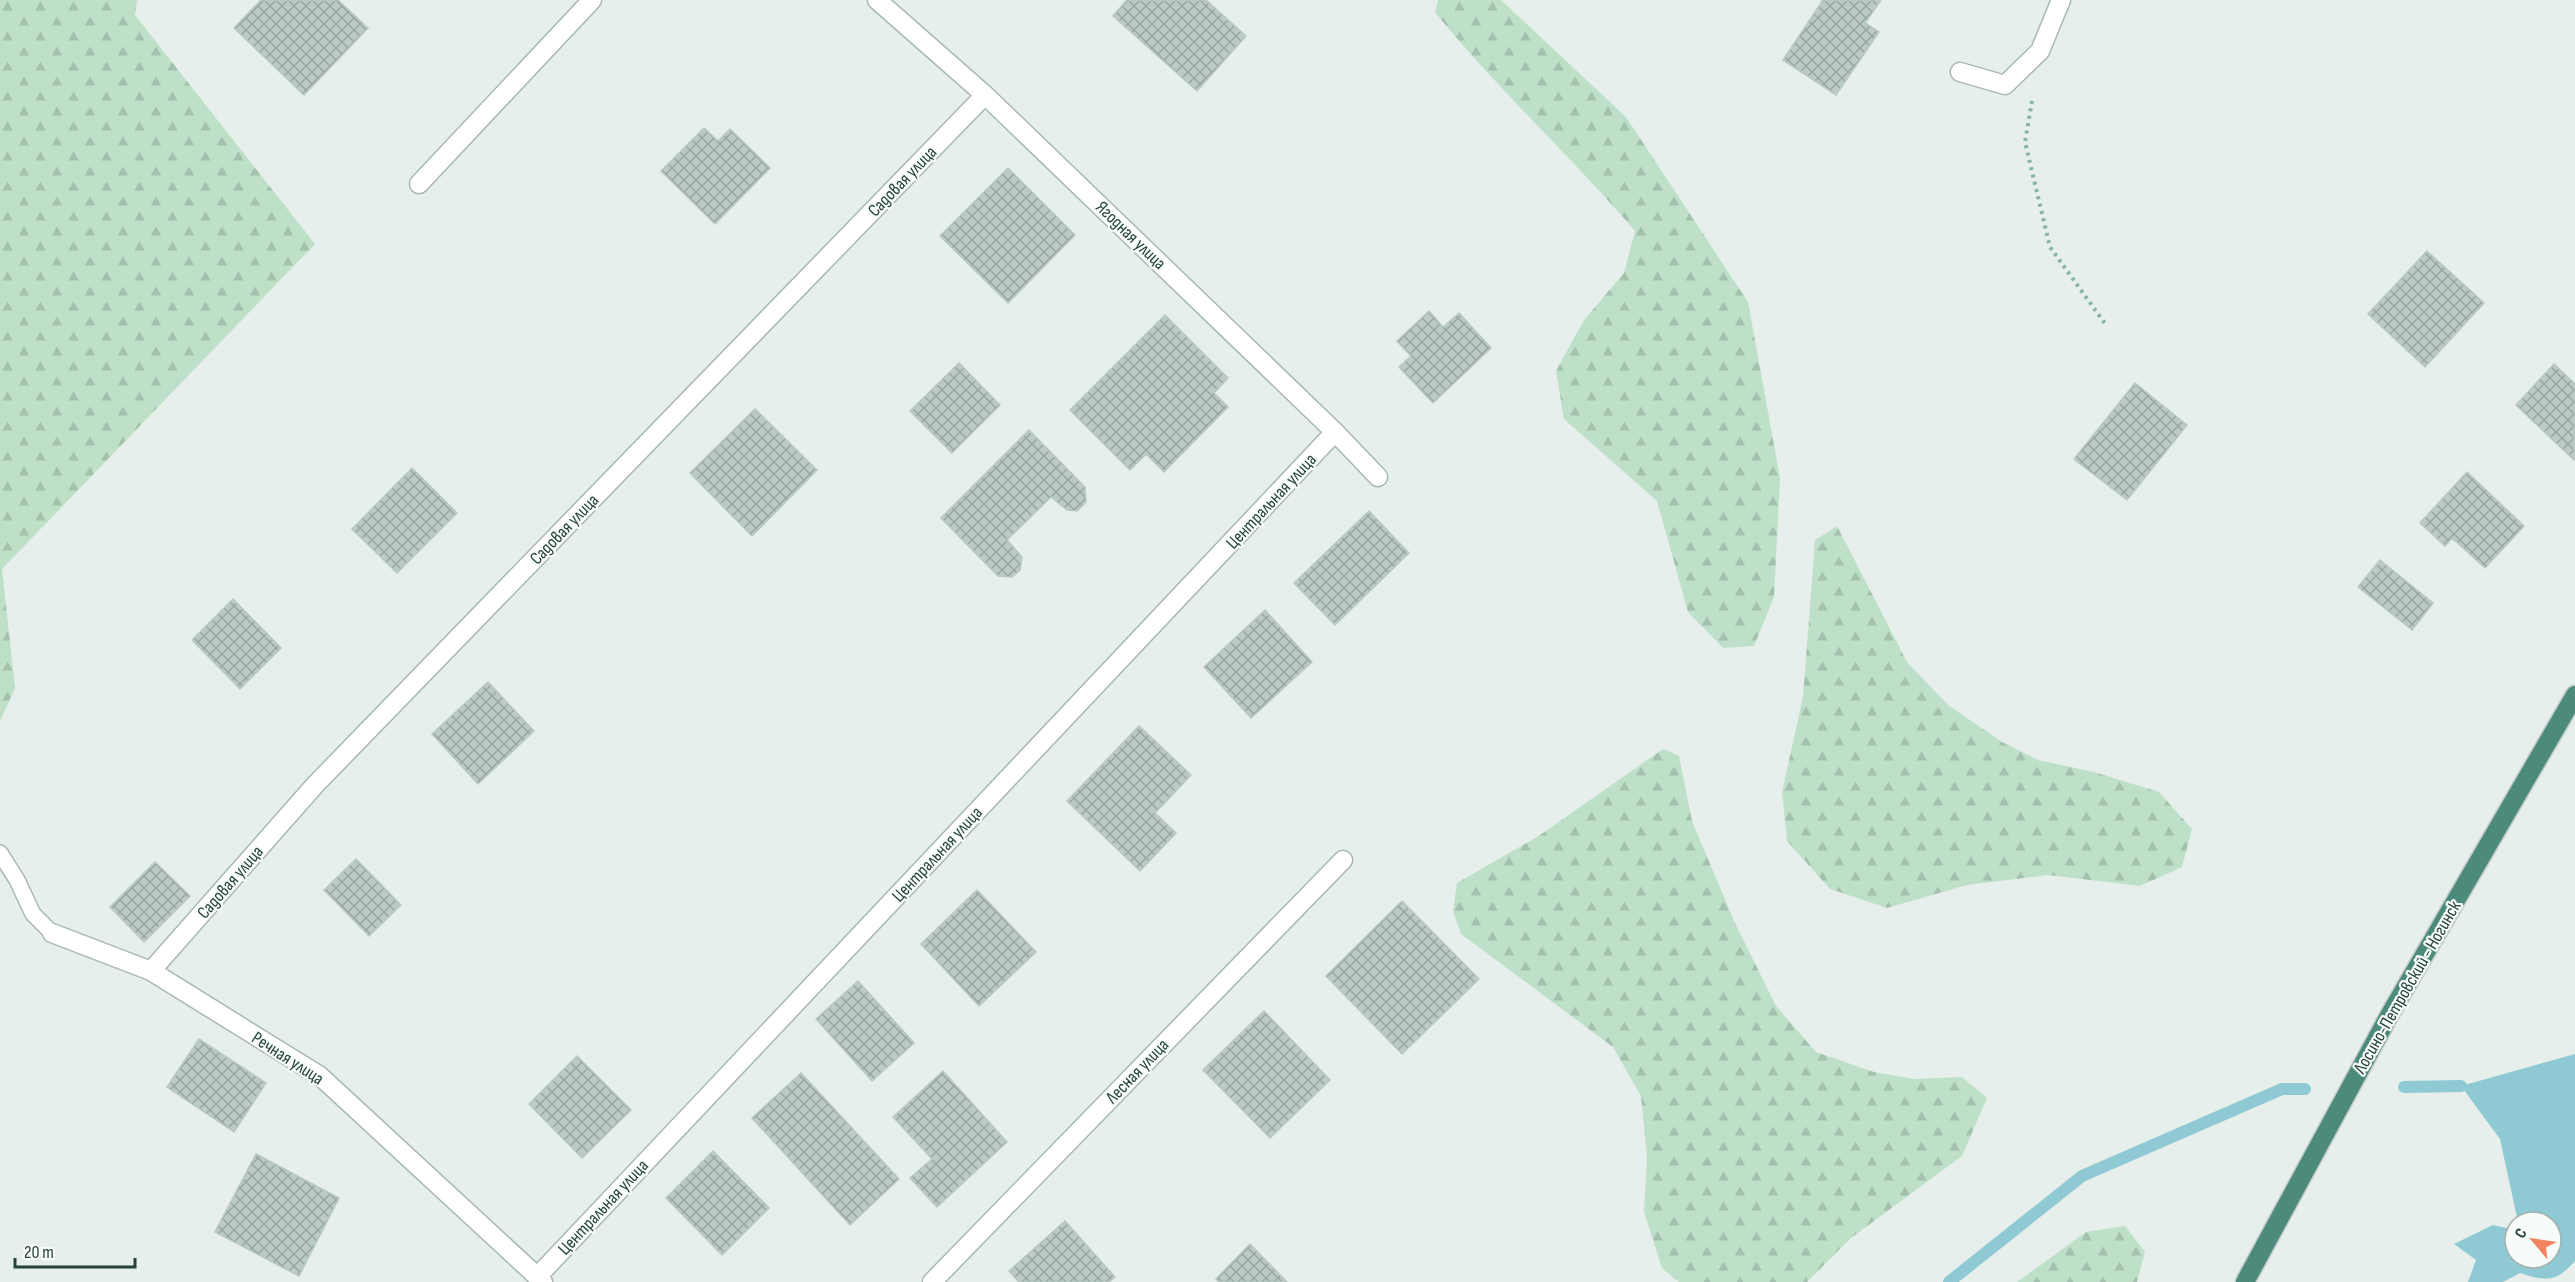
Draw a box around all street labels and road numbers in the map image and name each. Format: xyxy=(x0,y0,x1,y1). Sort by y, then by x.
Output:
street label: Садовая улица xyxy=(864,142,941,221)
street label: Ягодная улица xyxy=(1091,197,1170,274)
street label: Центральная улица xyxy=(1222,449,1321,553)
street label: Садовая улица xyxy=(526,490,603,569)
street label: Центральная улица xyxy=(888,802,987,906)
street label: Садовая улица xyxy=(193,842,268,923)
street label: Лосино-Петровский - Ногинск xyxy=(2349,897,2466,1078)
street label: Речная улица xyxy=(248,1027,328,1089)
street label: Лесная улица xyxy=(1101,1035,1173,1109)
street label: Центральная улица xyxy=(554,1155,653,1259)

